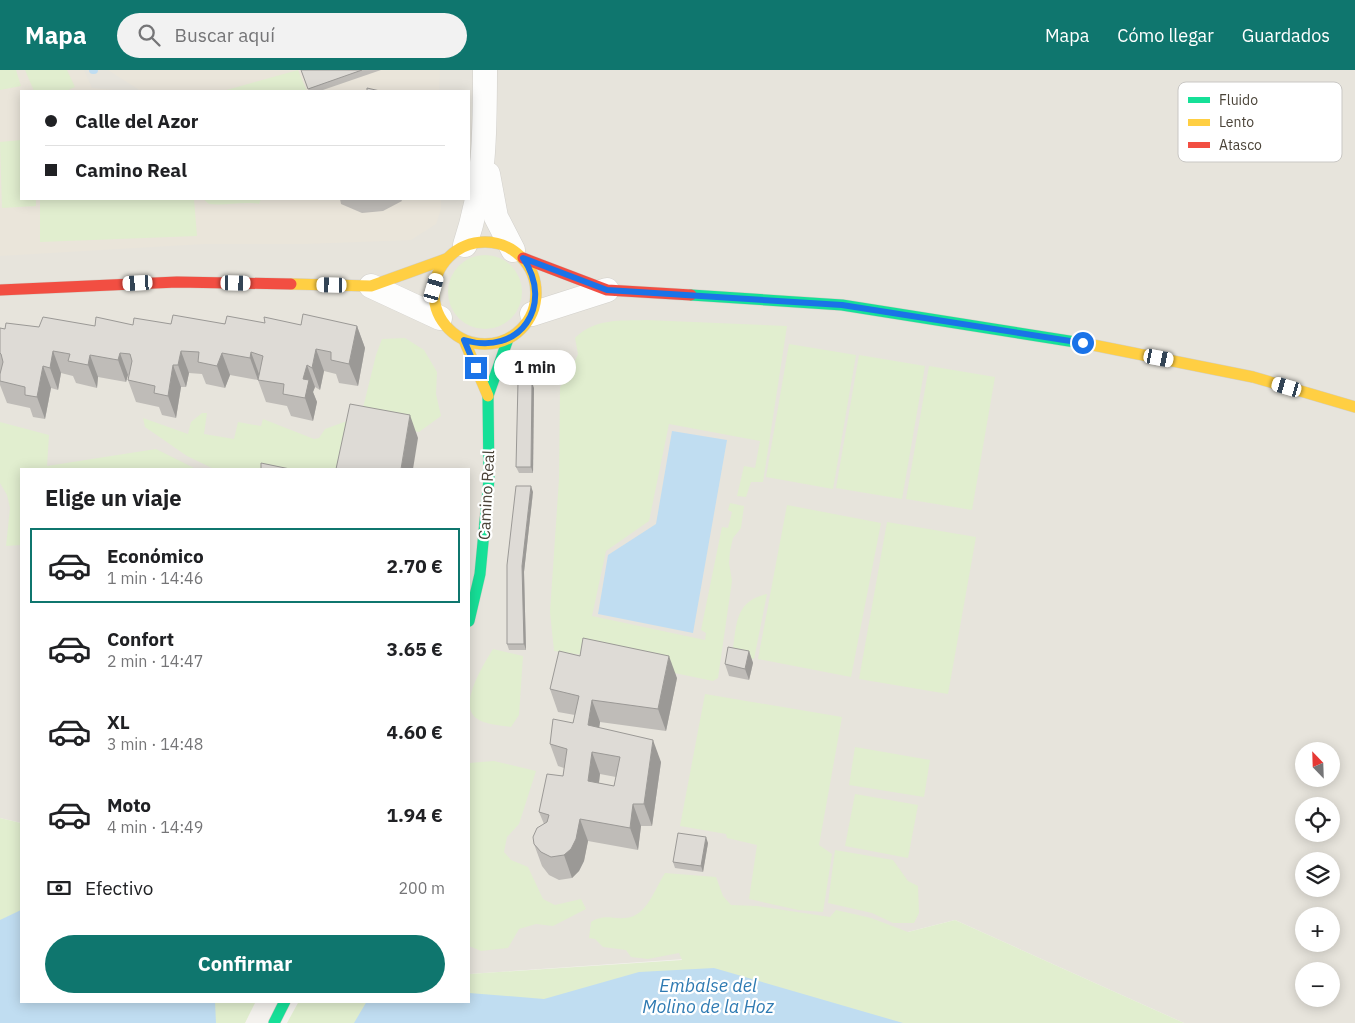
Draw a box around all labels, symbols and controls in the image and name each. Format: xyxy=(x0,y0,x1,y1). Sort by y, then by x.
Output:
search box xyxy=(117,13,467,58)
text: Mapa xyxy=(25,19,87,51)
icon: search xyxy=(135,21,163,49)
text: Buscar aquí xyxy=(175,23,275,47)
text: Mapa xyxy=(1045,24,1089,47)
text: Cómo llegar xyxy=(1117,24,1214,47)
text: Guardados xyxy=(1242,24,1330,47)
legend xyxy=(1178,82,1342,162)
text: Fluido xyxy=(1219,91,1258,109)
text: Calle del Azor xyxy=(75,109,198,133)
text: Lento xyxy=(1219,113,1254,131)
text: Atasco xyxy=(1219,136,1262,154)
text: Camino Real xyxy=(75,158,187,182)
car xyxy=(422,272,445,304)
car xyxy=(122,275,153,291)
car xyxy=(220,275,251,291)
car xyxy=(316,277,347,293)
route start xyxy=(1072,332,1094,354)
car xyxy=(1142,348,1175,368)
callout: 1 min xyxy=(494,350,576,386)
route end xyxy=(465,357,487,379)
text: 1 min xyxy=(514,357,556,377)
car xyxy=(1270,376,1303,398)
street label: Camino Real xyxy=(474,450,498,540)
text: Elige un viaje xyxy=(45,483,182,512)
icon: car xyxy=(47,543,92,588)
text: Económico xyxy=(107,544,204,568)
text: 2.70 € xyxy=(387,554,443,578)
text: 1 min · 14:46 xyxy=(107,568,203,588)
icon: car xyxy=(47,626,92,671)
text: Confort xyxy=(107,627,174,651)
text: 3.65 € xyxy=(387,637,443,661)
text: 2 min · 14:47 xyxy=(107,651,203,671)
icon: car xyxy=(47,709,92,754)
text: XL xyxy=(107,710,130,734)
text: 4.60 € xyxy=(387,720,443,744)
text: 3 min · 14:48 xyxy=(107,734,203,754)
north arrow xyxy=(1295,742,1340,788)
map controls xyxy=(1295,742,1340,1007)
icon: car xyxy=(47,792,92,837)
text: Moto xyxy=(107,793,151,817)
button: locate xyxy=(1295,797,1340,842)
text: 1.94 € xyxy=(387,803,443,827)
text: 4 min · 14:49 xyxy=(107,817,203,837)
button: layers xyxy=(1295,852,1340,897)
icon: cash xyxy=(45,874,73,902)
text: Efectivo xyxy=(85,876,153,900)
text: 200 m xyxy=(398,878,445,898)
button: + xyxy=(1295,907,1340,952)
button: Confirmar xyxy=(45,935,445,993)
button: − xyxy=(1295,962,1340,1007)
water label: Embalse del Molino de la Hoz xyxy=(642,974,775,1018)

